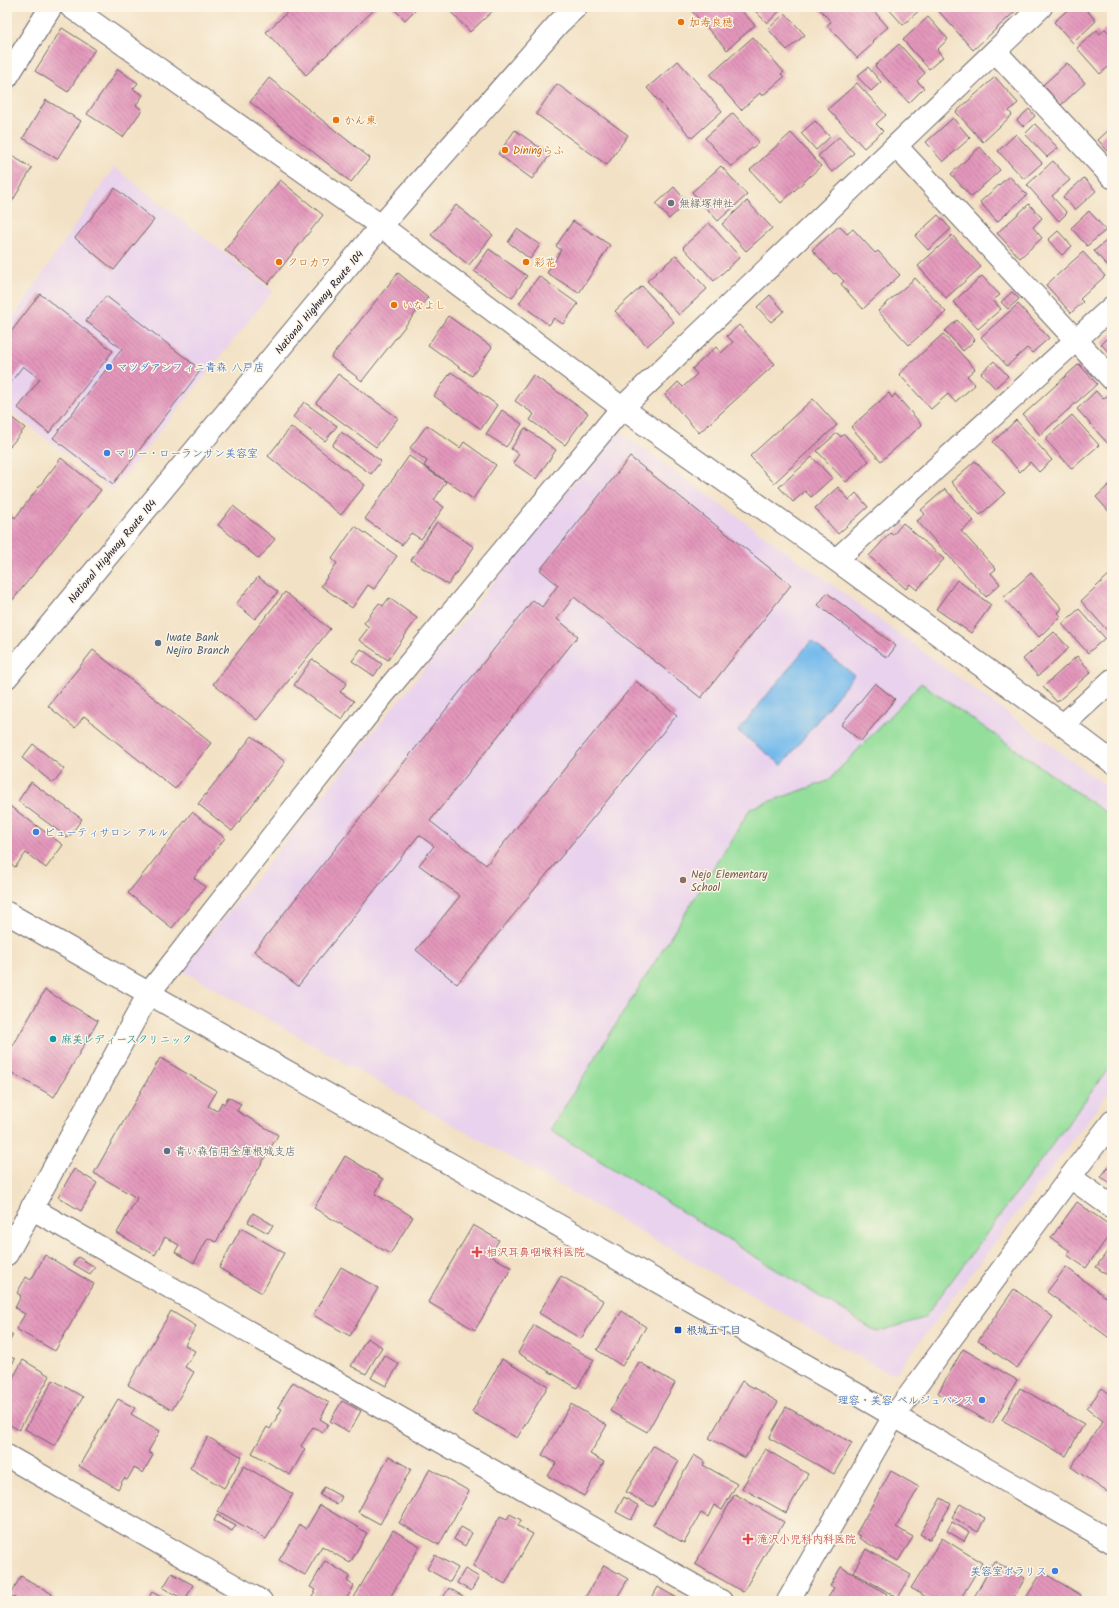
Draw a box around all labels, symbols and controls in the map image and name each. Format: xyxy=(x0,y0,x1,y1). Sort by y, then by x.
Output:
place label: 加寿良穂 xyxy=(689,14,733,32)
marker: 加寿良穂 xyxy=(676,17,686,27)
place label: かん東 xyxy=(344,112,377,130)
marker: かん東 xyxy=(331,115,341,125)
place label: Diningらふ xyxy=(513,142,564,160)
marker: Diningらふ xyxy=(500,145,510,155)
place label: 無縁塚神社 xyxy=(679,195,734,213)
marker: 無縁塚神社 xyxy=(666,198,676,208)
street label: National Highway Route 104 xyxy=(271,247,369,359)
place label: クロカワ xyxy=(287,254,331,272)
place label: 彩花 xyxy=(534,254,556,272)
marker: クロカワ xyxy=(274,257,284,267)
marker: 彩花 xyxy=(521,257,531,267)
place label: いなよし xyxy=(402,297,446,315)
marker: いなよし xyxy=(389,300,399,310)
place label: マツダアンフィニ青森 八戸店 xyxy=(117,359,264,377)
marker: マツダアンフィニ青森 八戸店 xyxy=(104,362,114,372)
place label: マリー・ローランサン美容室 xyxy=(115,445,258,463)
marker: マリー・ローランサン美容室 xyxy=(102,448,112,458)
street label: National Highway Route 104 xyxy=(64,496,162,608)
place label: Iwate Bank Nejiro Branch xyxy=(166,629,229,660)
marker: Iwate Bank Nejiro Branch xyxy=(153,638,163,648)
place label: ビューティサロン アルル xyxy=(44,824,169,842)
marker: ビューティサロン アルル xyxy=(31,827,41,837)
place label: Nejo Elementary School xyxy=(691,866,768,897)
marker: Nejo Elementary School xyxy=(678,875,688,885)
place label: 麻美レディースクリニック xyxy=(61,1031,192,1049)
marker: 麻美レディースクリニック xyxy=(48,1034,58,1044)
place label: 青い森信用金庫根城支店 xyxy=(175,1143,296,1161)
marker: 青い森信用金庫根城支店 xyxy=(162,1146,172,1156)
place label: 相沢耳鼻咽喉科医院 xyxy=(486,1244,585,1262)
marker: 相沢耳鼻咽喉科医院 xyxy=(471,1246,483,1258)
place label: 根城五丁目 xyxy=(686,1322,741,1340)
marker: 根城五丁目 xyxy=(673,1325,683,1335)
place label: 理容・美容 ベルジュバンス xyxy=(838,1392,974,1410)
marker: 理容・美容 ベルジュバンス xyxy=(977,1395,987,1405)
place label: 滝沢小児科内科医院 xyxy=(757,1531,856,1549)
marker: 滝沢小児科内科医院 xyxy=(742,1533,754,1545)
place label: 美容室ポラリス xyxy=(970,1563,1047,1581)
marker: 美容室ポラリス xyxy=(1050,1566,1060,1576)

